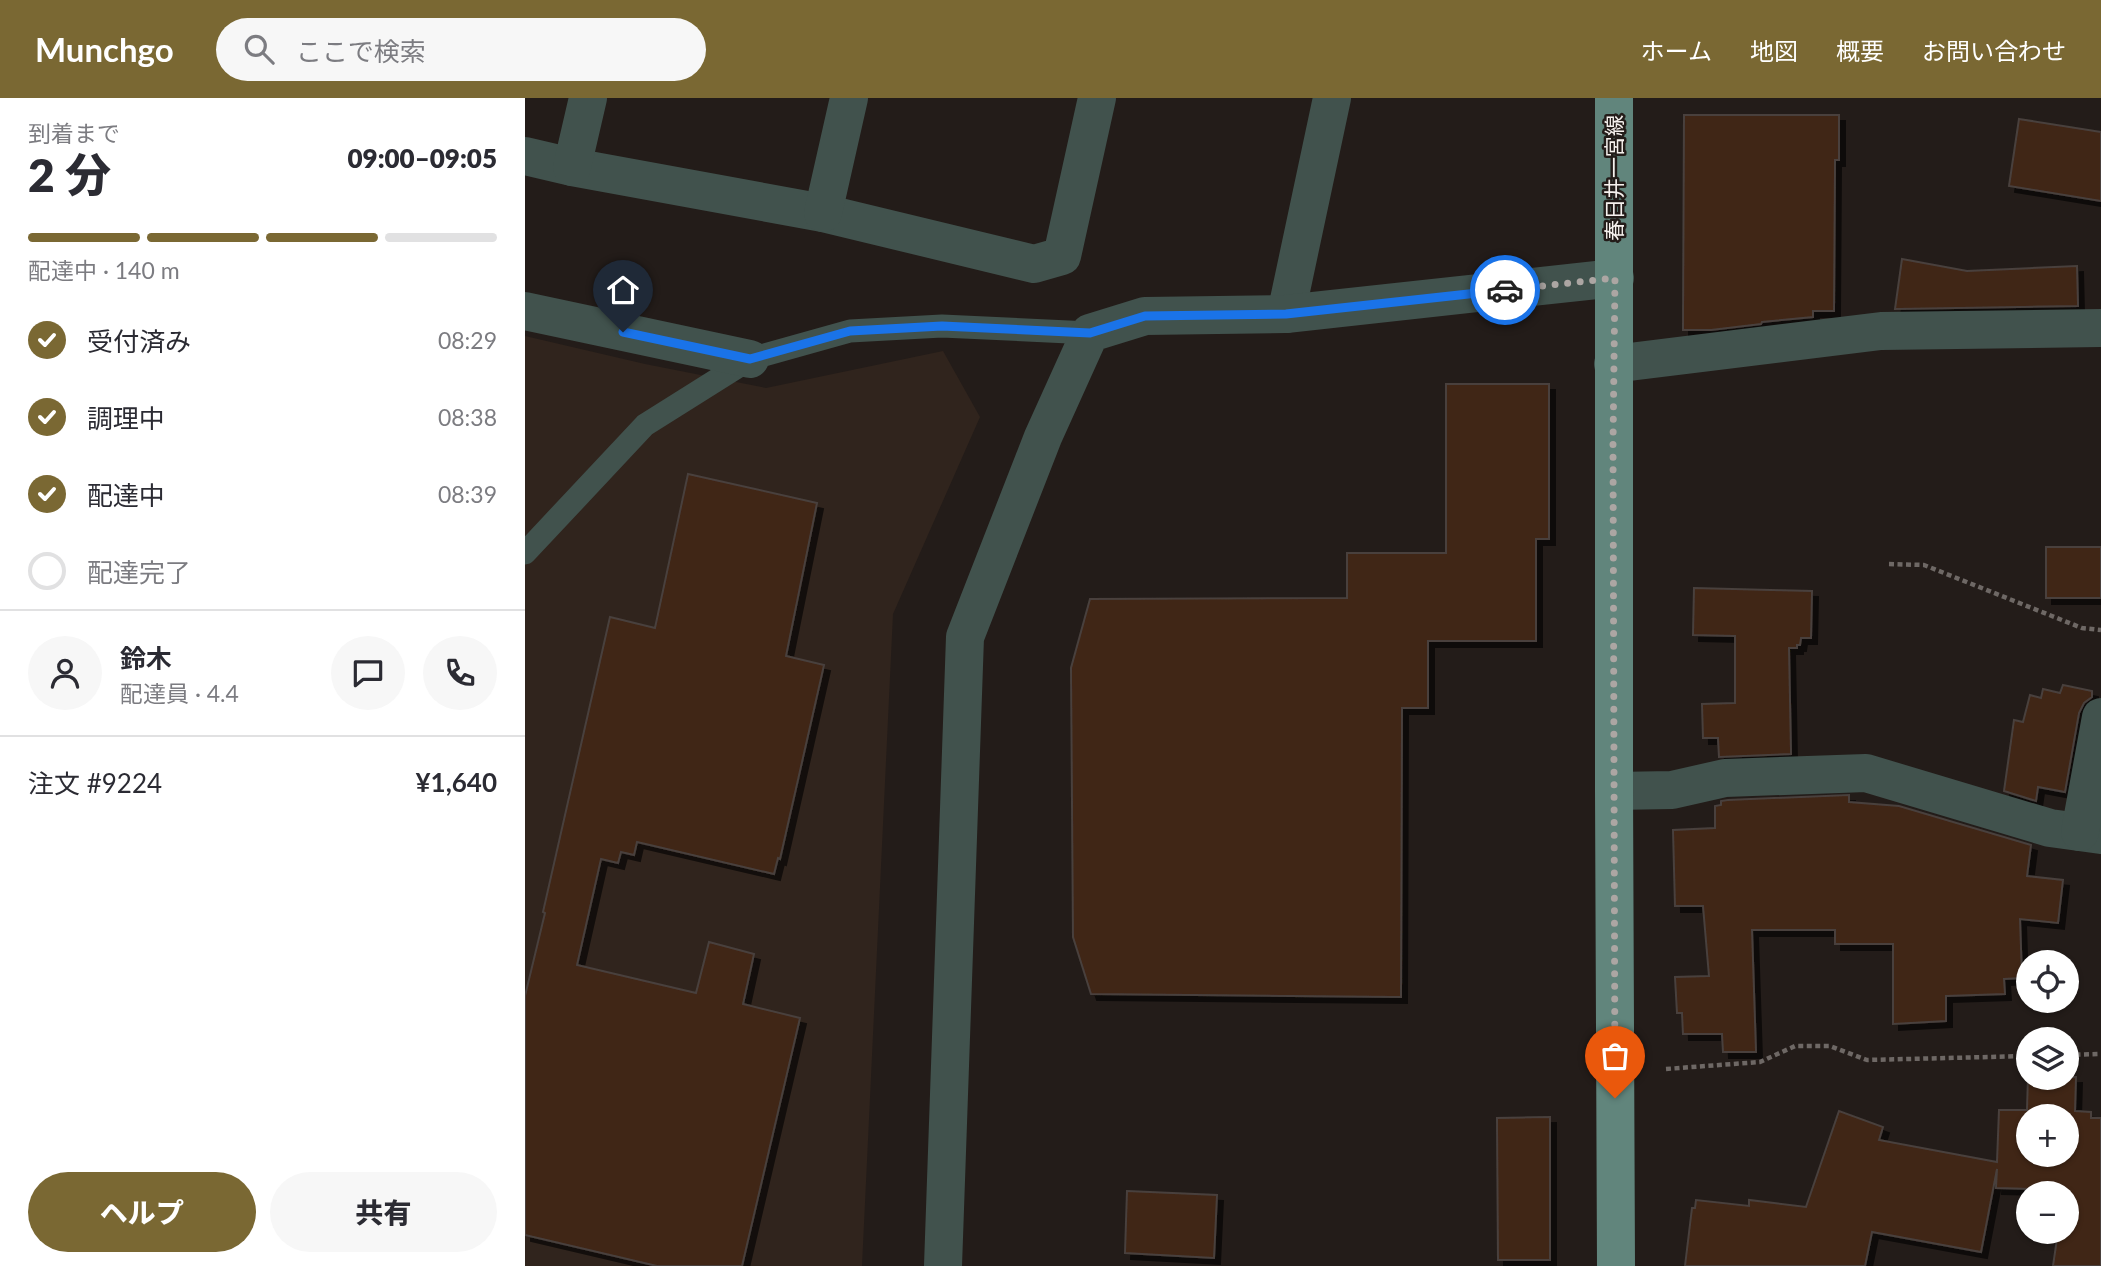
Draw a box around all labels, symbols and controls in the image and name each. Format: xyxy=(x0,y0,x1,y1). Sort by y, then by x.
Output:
search box xyxy=(216,18,706,81)
text: Munchgo xyxy=(35,29,174,69)
icon: search xyxy=(240,30,278,68)
text: ここで検索 xyxy=(296,35,426,67)
text: ホーム xyxy=(1641,36,1712,65)
text: 地図 xyxy=(1750,36,1798,65)
text: 概要 xyxy=(1836,36,1884,65)
text: お問い合わせ xyxy=(1922,36,2066,65)
street label: 春日井一宮線 xyxy=(1601,115,1626,241)
text: 到着まで xyxy=(28,119,120,147)
text: 09:00–09:05 xyxy=(347,142,497,174)
text: 2 分 xyxy=(28,147,111,202)
courier xyxy=(1470,255,1540,325)
text: 配達中 · 140 m xyxy=(28,256,180,284)
pin xyxy=(593,260,653,332)
icon: home xyxy=(604,271,642,309)
icon: car xyxy=(1486,271,1524,309)
icon: check xyxy=(28,321,66,359)
text: 受付済み xyxy=(87,325,191,357)
text: 08:29 xyxy=(438,326,497,354)
icon: check xyxy=(28,398,66,436)
text: 調理中 xyxy=(87,402,165,434)
text: 08:38 xyxy=(438,403,497,431)
icon: check xyxy=(28,475,66,513)
text: 配達中 xyxy=(87,479,165,511)
text: 08:39 xyxy=(438,480,497,508)
text: 配達完了 xyxy=(87,556,191,588)
button: person xyxy=(28,636,102,710)
button: chat xyxy=(331,636,405,710)
button: phone xyxy=(423,636,497,710)
text: 鈴木 xyxy=(120,642,172,674)
text: 配達員 · 4.4 xyxy=(120,679,239,707)
text: ¥1,640 xyxy=(416,766,497,798)
text: 注文 #9224 xyxy=(28,767,162,799)
map controls xyxy=(2016,950,2079,1244)
button: locate xyxy=(2016,950,2079,1013)
pin xyxy=(1585,1026,1645,1098)
button: layers xyxy=(2016,1027,2079,1090)
icon: bag xyxy=(1596,1037,1634,1075)
button: + xyxy=(2016,1104,2079,1167)
button: ヘルプ xyxy=(28,1172,256,1252)
button: 共有 xyxy=(270,1172,497,1252)
button: − xyxy=(2016,1181,2079,1244)

